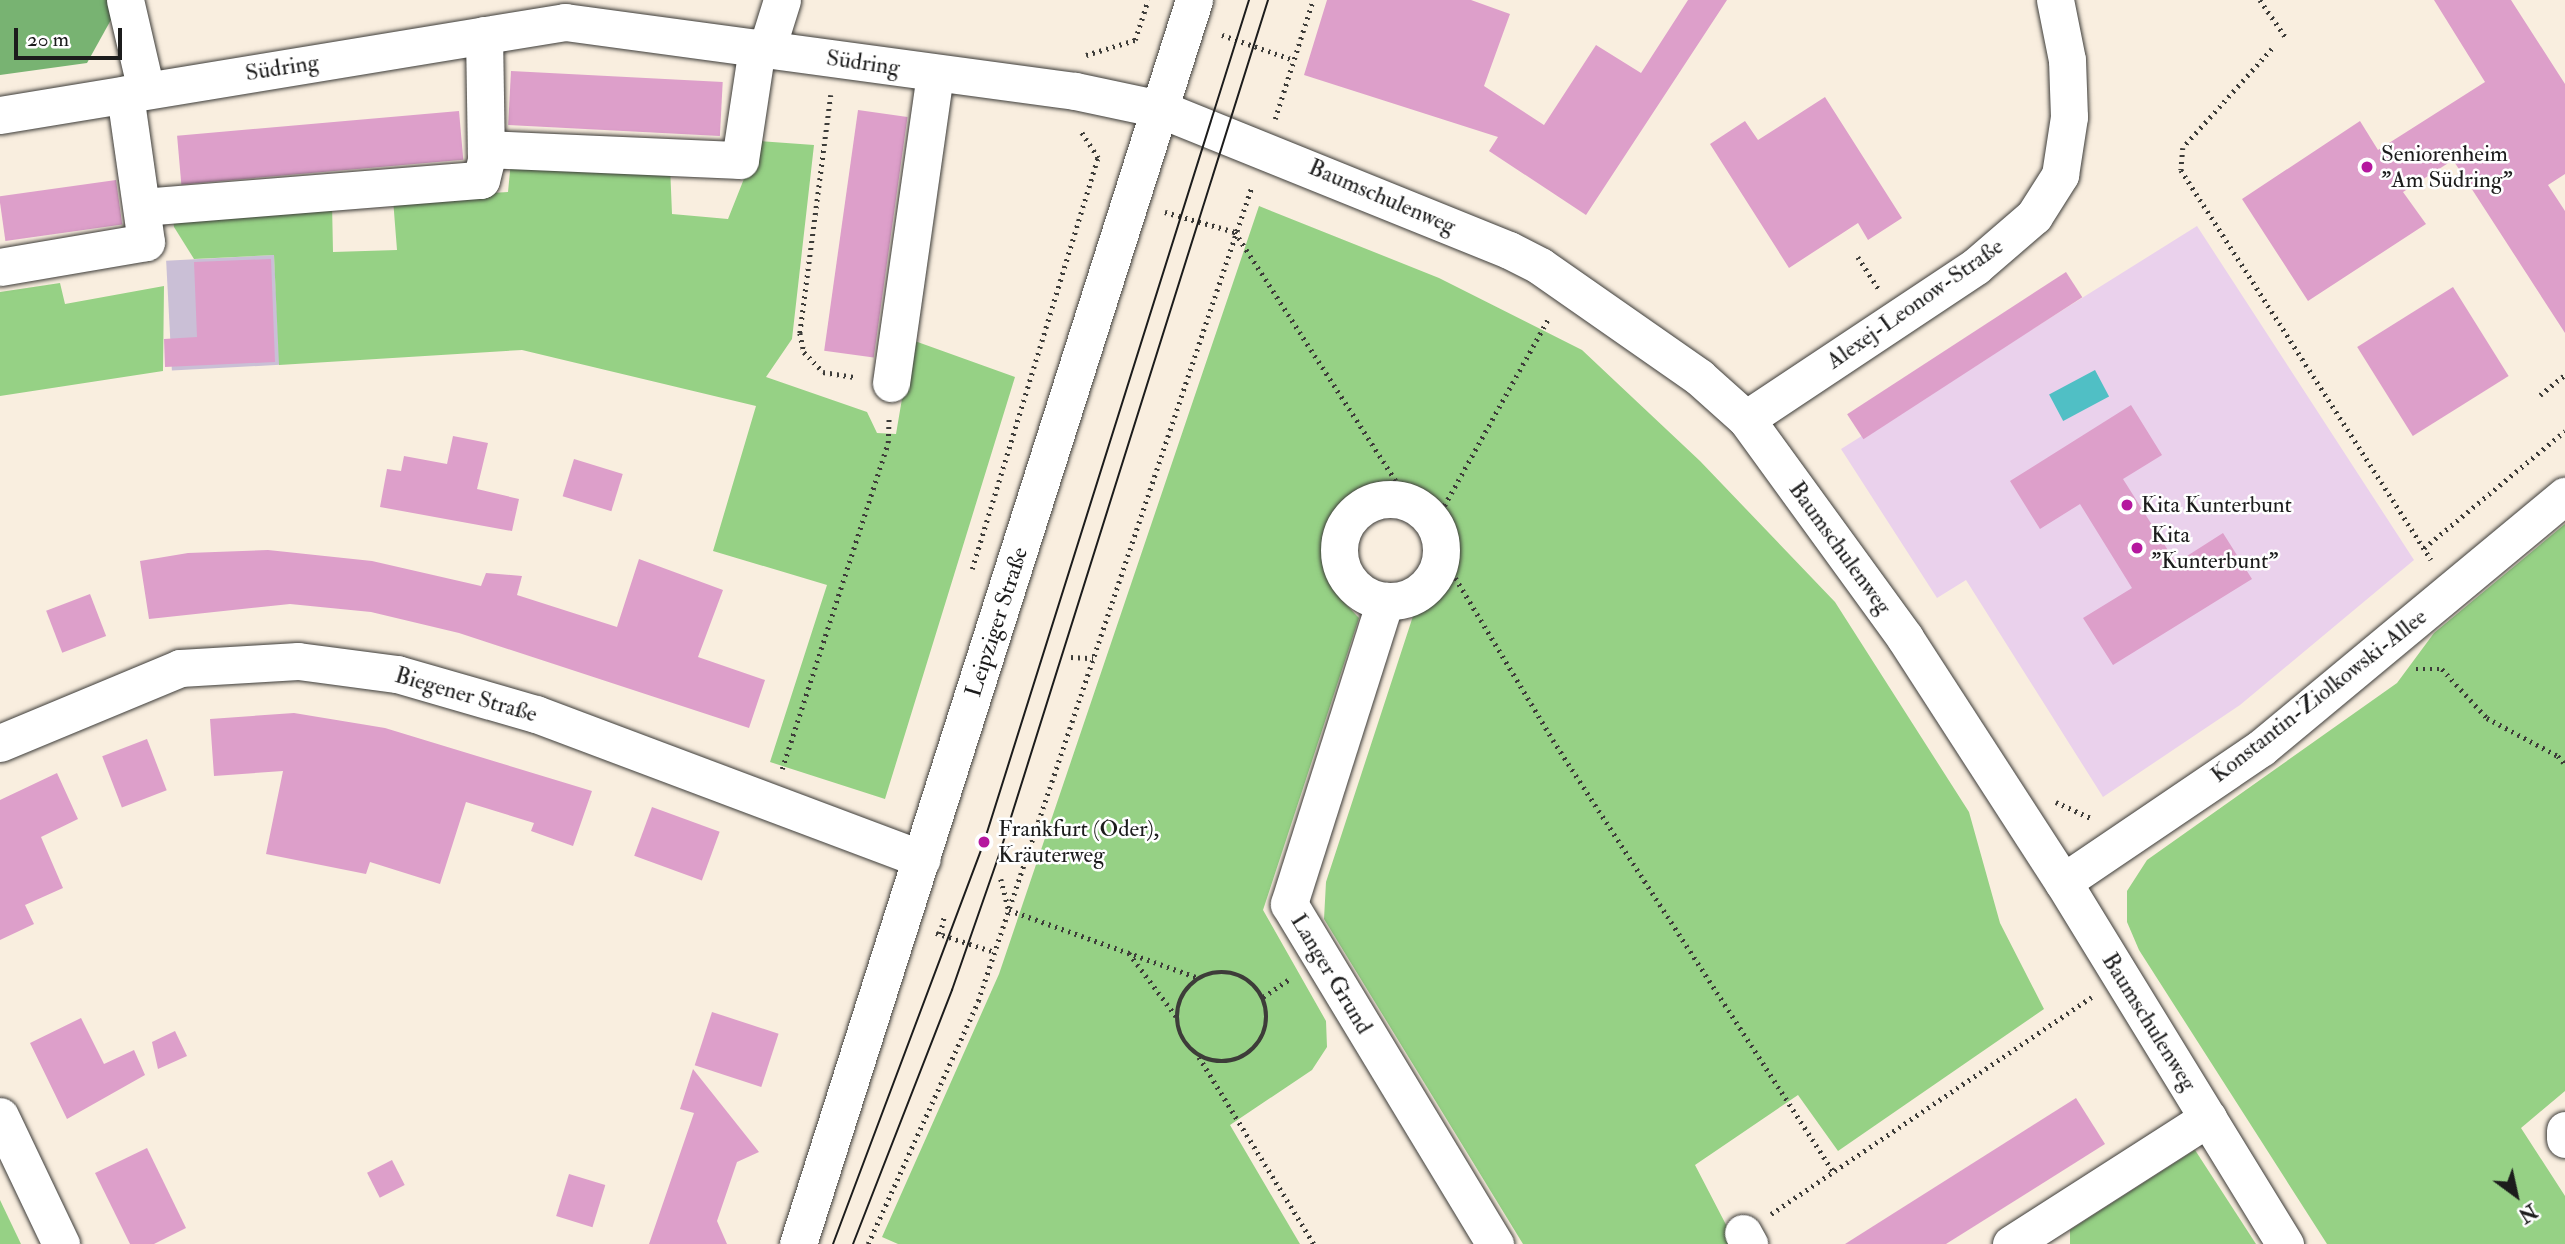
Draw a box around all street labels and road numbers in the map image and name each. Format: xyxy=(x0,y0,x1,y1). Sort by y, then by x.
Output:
street label: Südring xyxy=(825,44,901,82)
street label: Südring xyxy=(243,49,321,87)
street label: Baumschulenweg xyxy=(1304,154,1460,240)
street label: Alexej-Leonow-Straße xyxy=(1821,233,2009,375)
street label: Baumschulenweg xyxy=(1783,476,1897,620)
street label: Leipziger Straße xyxy=(960,544,1034,700)
street label: Konstantin-Ziolkowski-Allee xyxy=(2206,603,2432,789)
street label: Biegener Straße xyxy=(392,662,540,728)
street label: Langer Grund xyxy=(1284,909,1378,1039)
street label: Baumschulenweg xyxy=(2096,948,2202,1096)

